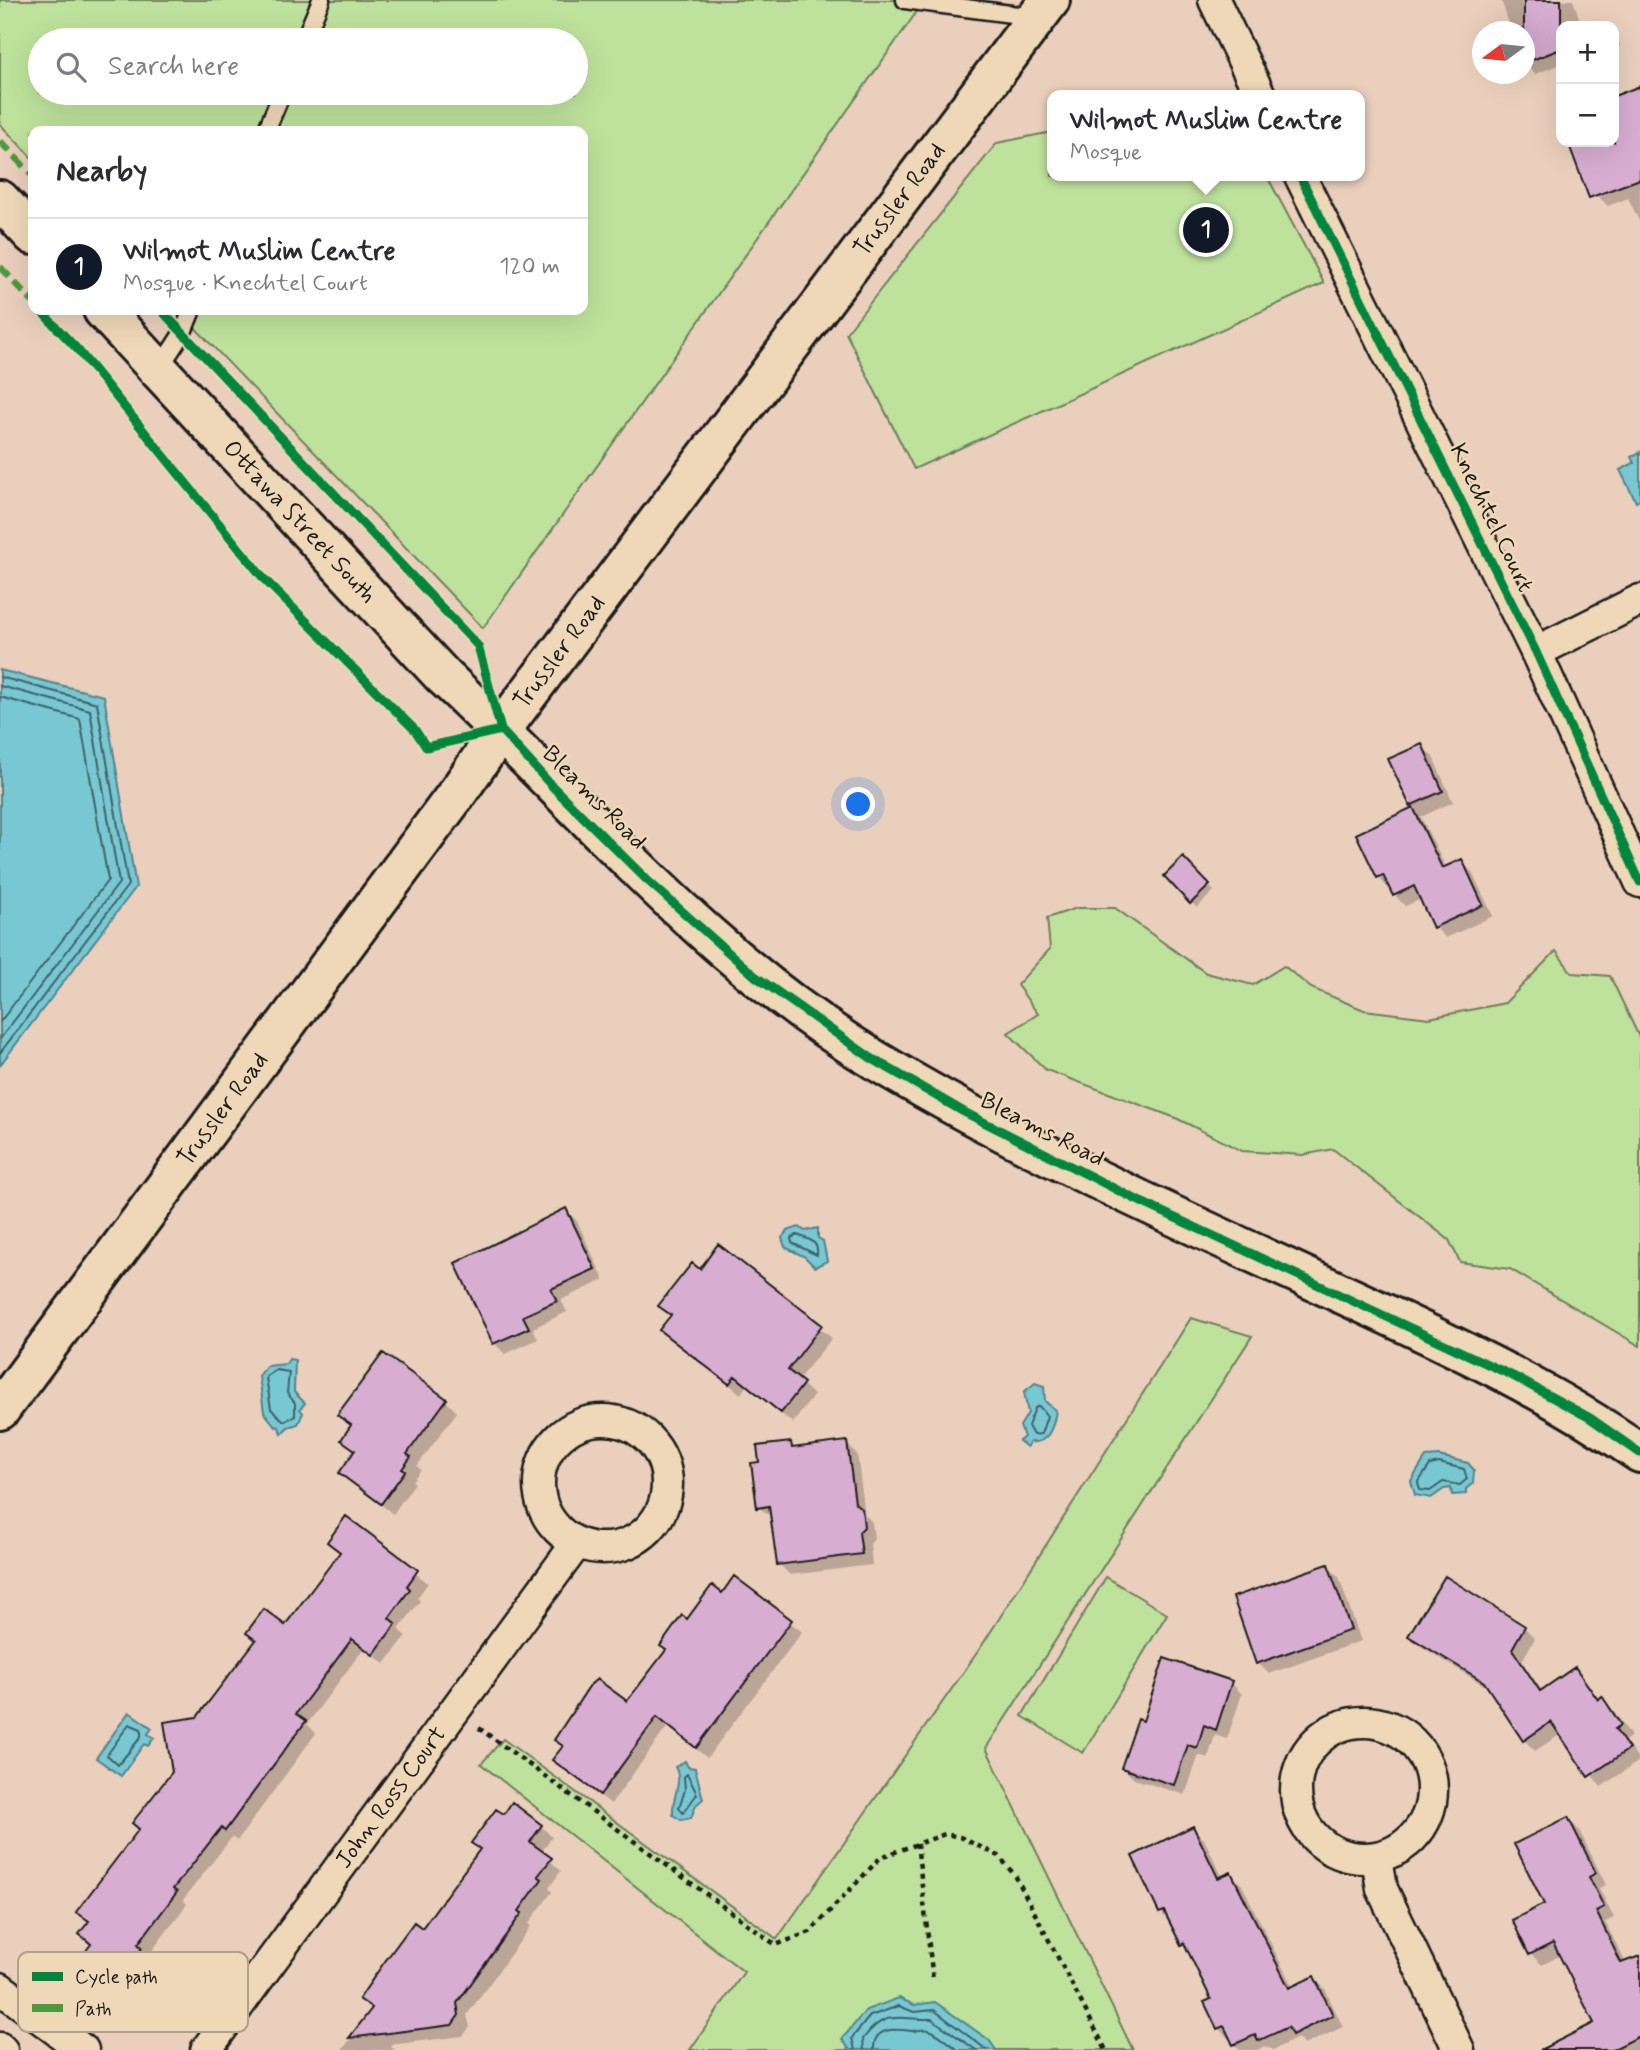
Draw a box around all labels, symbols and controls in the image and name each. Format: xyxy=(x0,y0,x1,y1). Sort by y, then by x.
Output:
north arrow xyxy=(1472,21,1535,84)
map controls xyxy=(1556,21,1619,147)
button: + xyxy=(1556,21,1619,84)
search box xyxy=(28,28,588,105)
icon: search xyxy=(52,48,90,86)
text: Search here xyxy=(108,50,239,84)
button: − xyxy=(1556,84,1619,147)
popup xyxy=(1047,90,1365,181)
text: Wilmot Muslim Centre xyxy=(1070,104,1342,138)
street label: Trussler Road xyxy=(847,137,953,263)
text: Mosque xyxy=(1070,138,1142,168)
text: Nearby xyxy=(56,152,147,191)
pin: 1 xyxy=(1183,204,1229,256)
text: Wilmot Muslim Centre xyxy=(123,235,396,269)
text: 1 xyxy=(74,252,84,282)
text: 120 m xyxy=(499,252,560,282)
text: Mosque · Knechtel Court xyxy=(123,269,368,299)
street label: Ottawa Street South xyxy=(216,433,383,610)
street label: Knechtel Court xyxy=(1442,438,1540,598)
street label: Trussler Road xyxy=(507,589,612,715)
street label: Bleams Road xyxy=(535,739,653,857)
your location xyxy=(841,787,875,821)
street label: Trussler Road xyxy=(170,1046,275,1173)
street label: Bleams Road xyxy=(975,1085,1109,1175)
street label: John Ross Court xyxy=(328,1720,453,1875)
legend xyxy=(18,1952,248,2032)
text: Cycle path xyxy=(75,1965,158,1990)
text: Path xyxy=(75,1997,112,2022)

